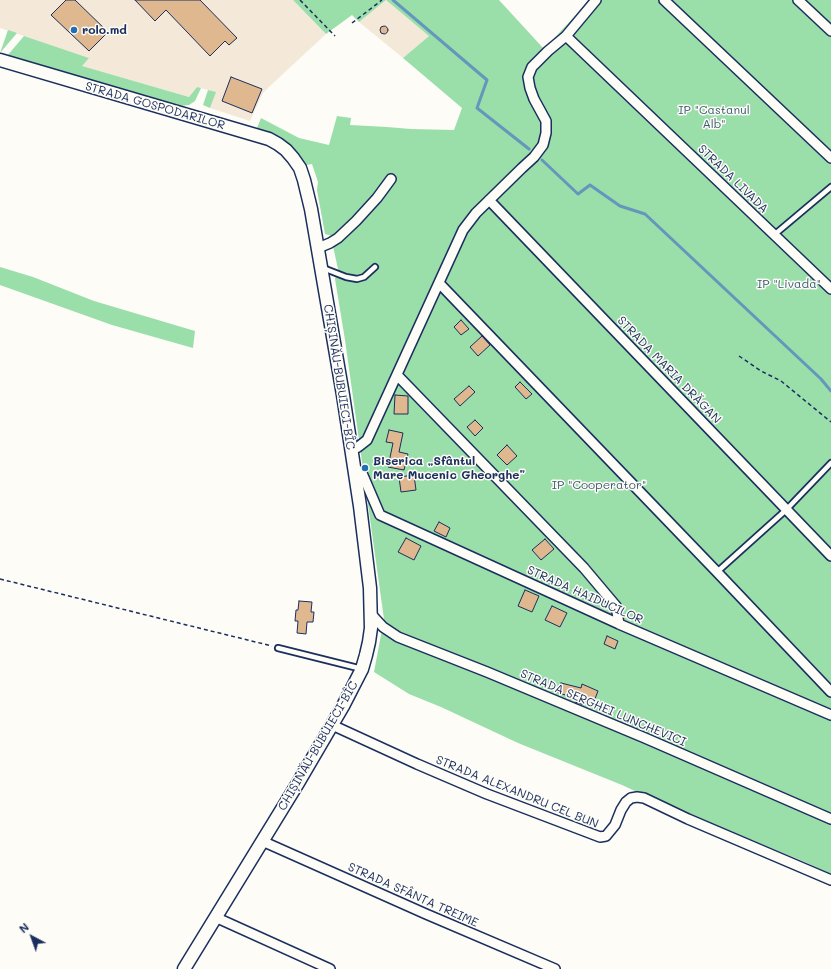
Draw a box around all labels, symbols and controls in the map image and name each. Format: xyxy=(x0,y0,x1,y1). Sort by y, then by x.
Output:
place label: rolo.md xyxy=(82,23,127,37)
marker: rolo.md xyxy=(69,25,79,35)
street label: STRADA GOSPODARILOR xyxy=(83,79,227,133)
park label: IP "Castanul Alb" xyxy=(678,103,750,131)
street label: STRADA LIVADA xyxy=(695,142,771,216)
park label: IP "Livada" xyxy=(757,277,821,291)
street label: CHIȘINĂU-BUBUIECI-BÎC xyxy=(320,303,358,451)
street label: STRADA MARIA DRĂGAN xyxy=(614,314,724,426)
place label: Biserica „Sfântul Mare Mucenic Gheorghe” xyxy=(373,454,525,482)
marker: Biserica „Sfântul Mare Mucenic Gheorghe” xyxy=(360,463,370,473)
park label: IP "Cooperator" xyxy=(552,478,646,492)
street label: STRADA HAIDUCILOR xyxy=(525,563,645,627)
street label: STRADA SERGHEI LUNCHEVICI xyxy=(518,666,688,750)
street label: CHIȘINĂU-BUBUIECI-BÎC xyxy=(275,679,361,813)
street label: STRADA ALEXANDRU CEL BUN xyxy=(434,753,600,831)
street label: STRADA SFÂNTA TREIME xyxy=(346,860,480,930)
north arrow xyxy=(12,917,52,957)
text: N xyxy=(16,919,32,936)

